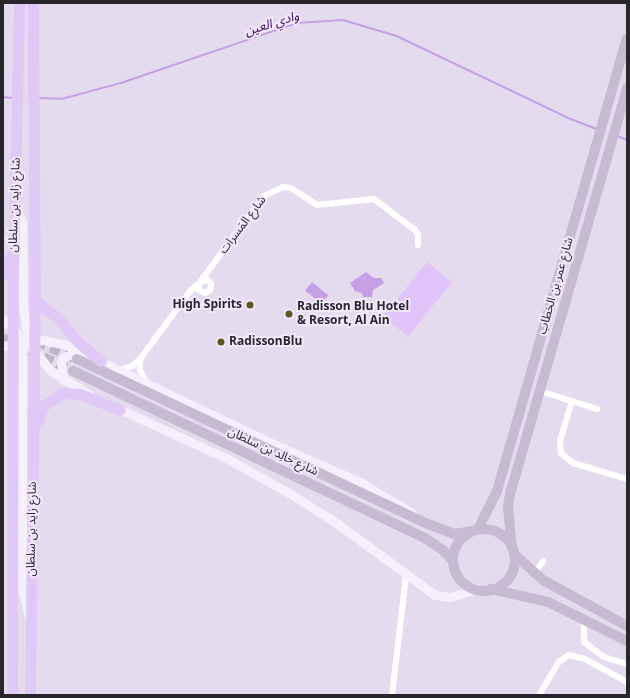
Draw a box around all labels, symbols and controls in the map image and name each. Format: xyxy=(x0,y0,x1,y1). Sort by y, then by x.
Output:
water label: وادي العين xyxy=(243,8,301,40)
street label: شارع زايد بن سلطان xyxy=(6,157,24,253)
street label: شارع المَسرات xyxy=(217,193,269,257)
street label: شارع عمر بن الخطاب xyxy=(535,236,577,336)
place label: High Spirits xyxy=(172,298,242,312)
marker: High Spirits xyxy=(245,300,255,310)
place label: Radisson Blu Hotel & Resort, Al Ain xyxy=(297,300,409,328)
marker: Radisson Blu Hotel & Resort, Al Ain xyxy=(284,309,294,319)
place label: RadissonBlu xyxy=(229,335,302,349)
marker: RadissonBlu xyxy=(216,337,226,347)
street label: شارع خالِد بن سلطان xyxy=(226,425,320,479)
street label: شارع زايد بن سلطان xyxy=(24,481,40,577)

